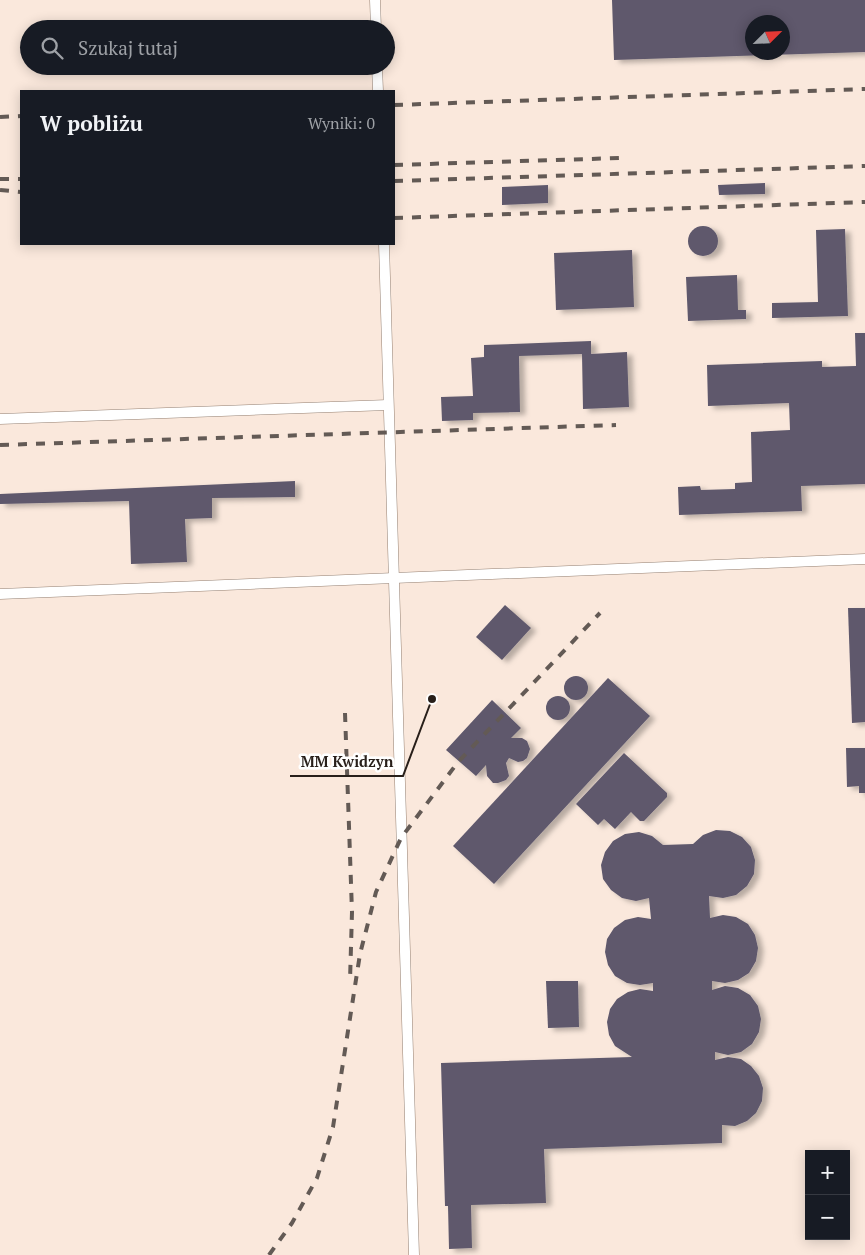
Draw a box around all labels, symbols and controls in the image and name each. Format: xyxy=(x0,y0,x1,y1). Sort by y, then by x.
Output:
north arrow xyxy=(745,15,790,60)
search box xyxy=(20,20,395,75)
icon: search xyxy=(38,34,66,62)
text: Szukaj tutaj xyxy=(78,35,178,60)
text: W pobliżu xyxy=(40,109,143,137)
text: Wyniki: 0 xyxy=(308,112,375,134)
callout: MM Kwidzyn xyxy=(290,746,403,776)
text: MM Kwidzyn xyxy=(301,751,394,771)
map controls xyxy=(805,1150,850,1240)
button: + xyxy=(805,1150,850,1195)
button: − xyxy=(805,1195,850,1240)

